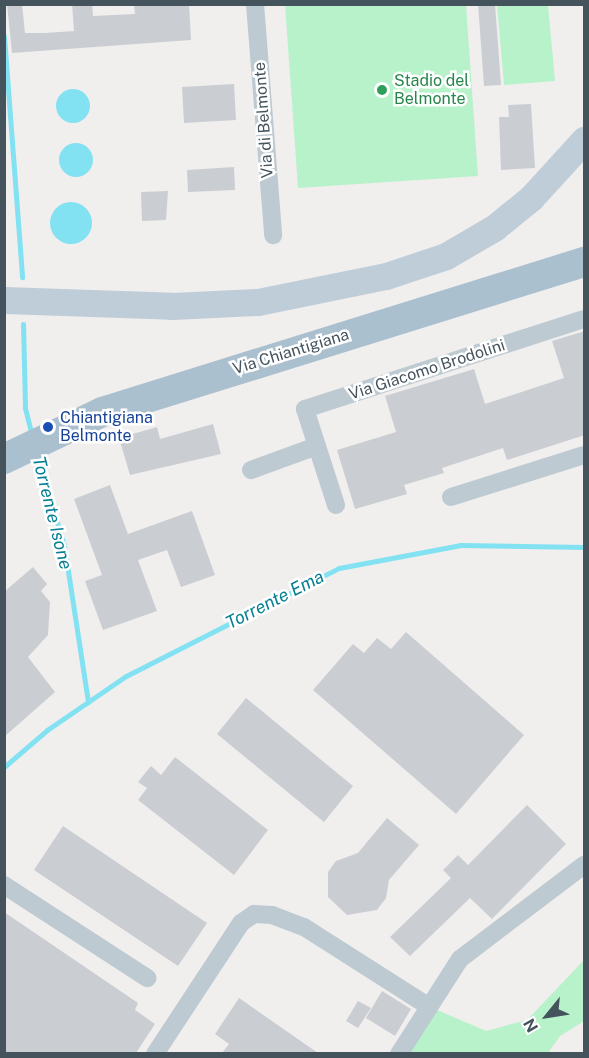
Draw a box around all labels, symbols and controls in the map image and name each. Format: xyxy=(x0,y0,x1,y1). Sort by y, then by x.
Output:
street label: Via di Belmonte xyxy=(250,61,278,179)
place label: Stadio del Belmonte xyxy=(394,71,469,109)
marker: Stadio del Belmonte xyxy=(375,83,389,97)
street label: Via Chiantigiana xyxy=(231,325,351,379)
street label: Via Giacomo Brodolini xyxy=(347,336,507,404)
place label: Chiantigiana Belmonte xyxy=(60,408,153,446)
marker: Chiantigiana Belmonte xyxy=(41,420,55,434)
water label: Torrente Isone xyxy=(28,454,76,572)
water label: Torrente Ema xyxy=(222,566,328,634)
north arrow xyxy=(517,986,577,1046)
text: N xyxy=(520,1015,542,1035)

